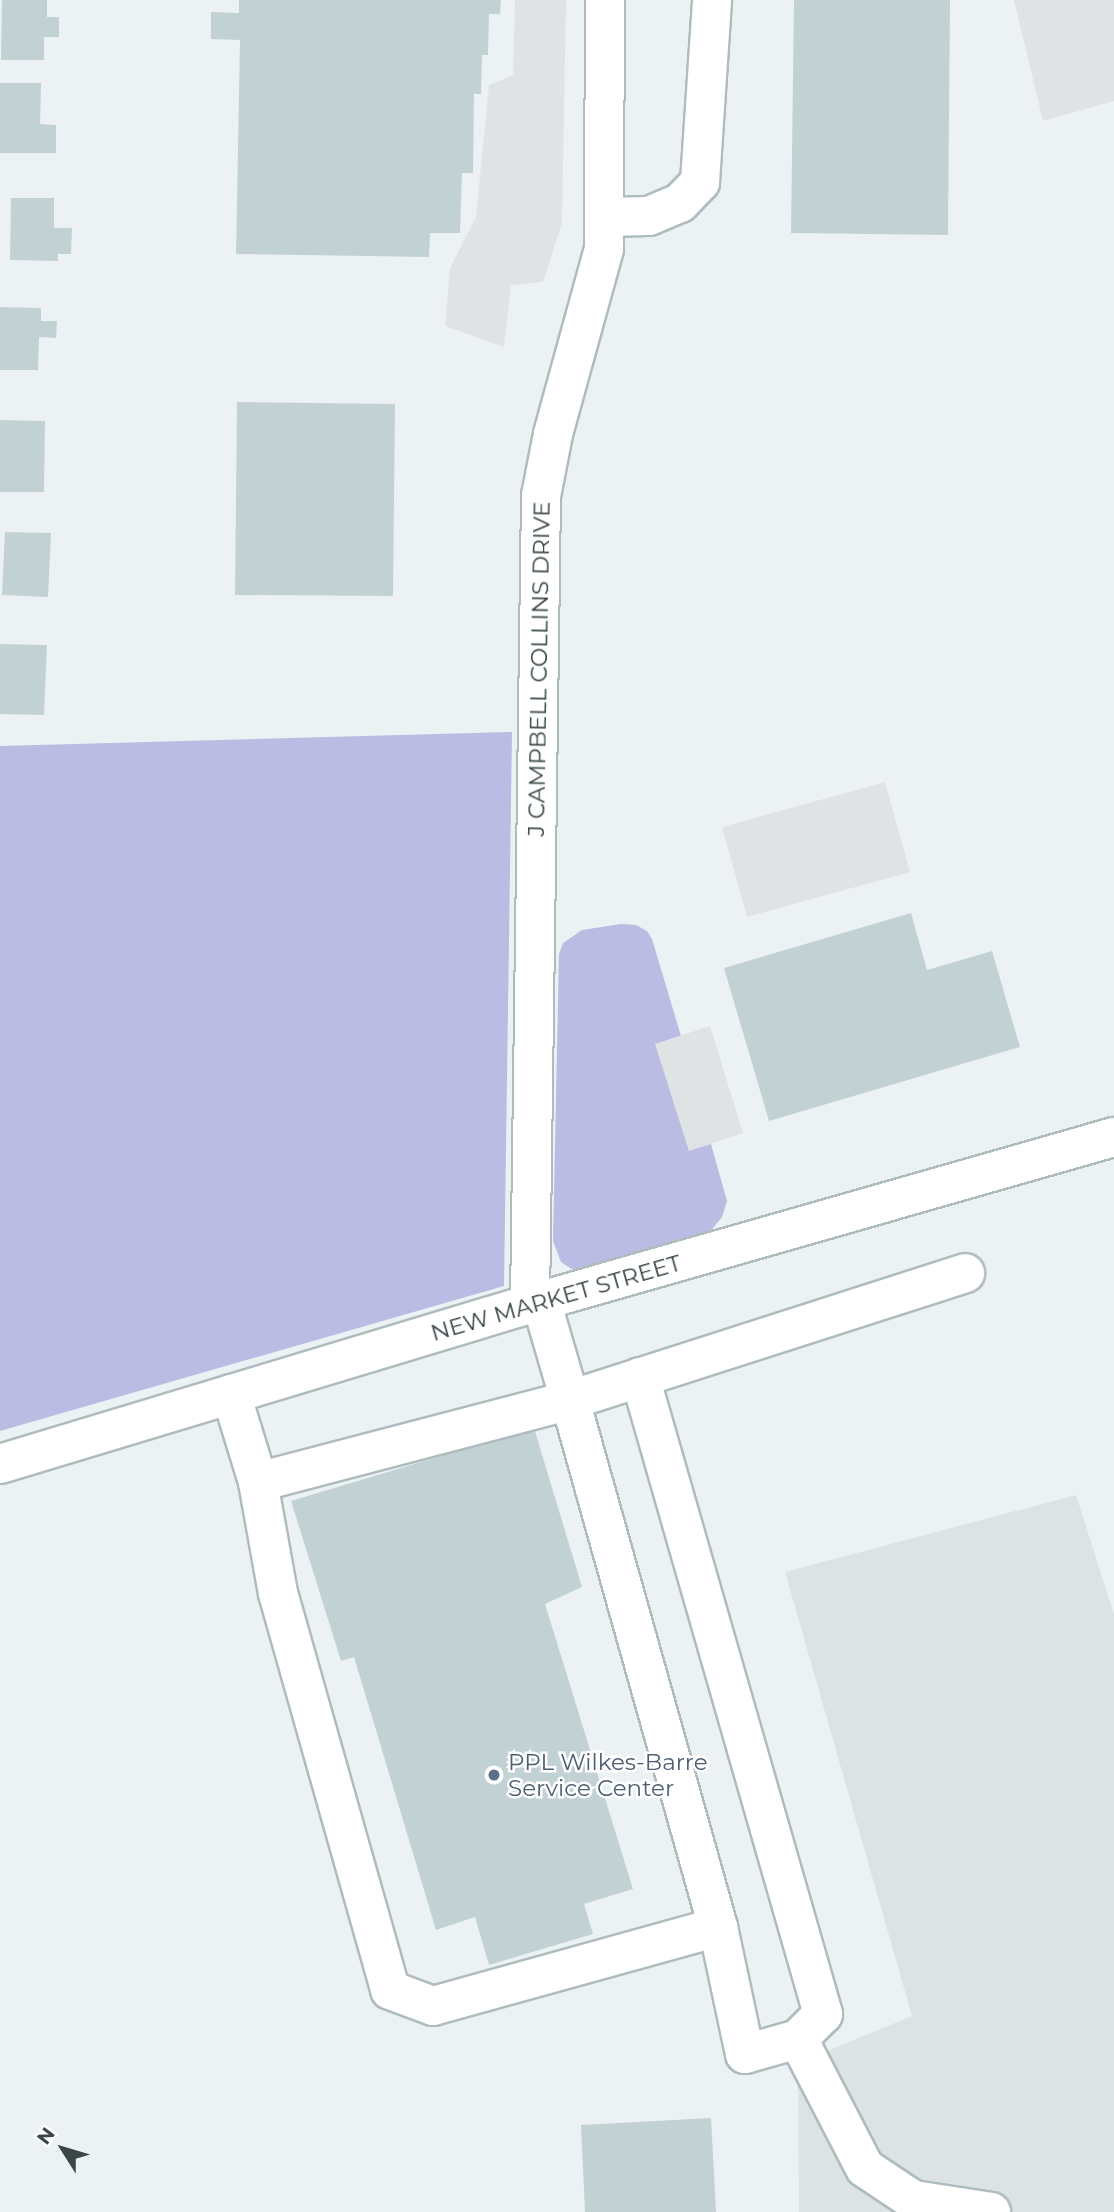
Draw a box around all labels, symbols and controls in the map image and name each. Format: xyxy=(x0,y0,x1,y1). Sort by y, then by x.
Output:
street label: J CAMPBELL COLLINS DRIVE xyxy=(522,501,556,837)
street label: NEW MARKET STREET xyxy=(428,1249,684,1347)
place label: PPL Wilkes-Barre Service Center xyxy=(508,1748,708,1802)
marker: PPL Wilkes-Barre Service Center xyxy=(486,1767,502,1783)
north arrow xyxy=(28,2114,98,2184)
text: N xyxy=(32,2123,60,2149)

